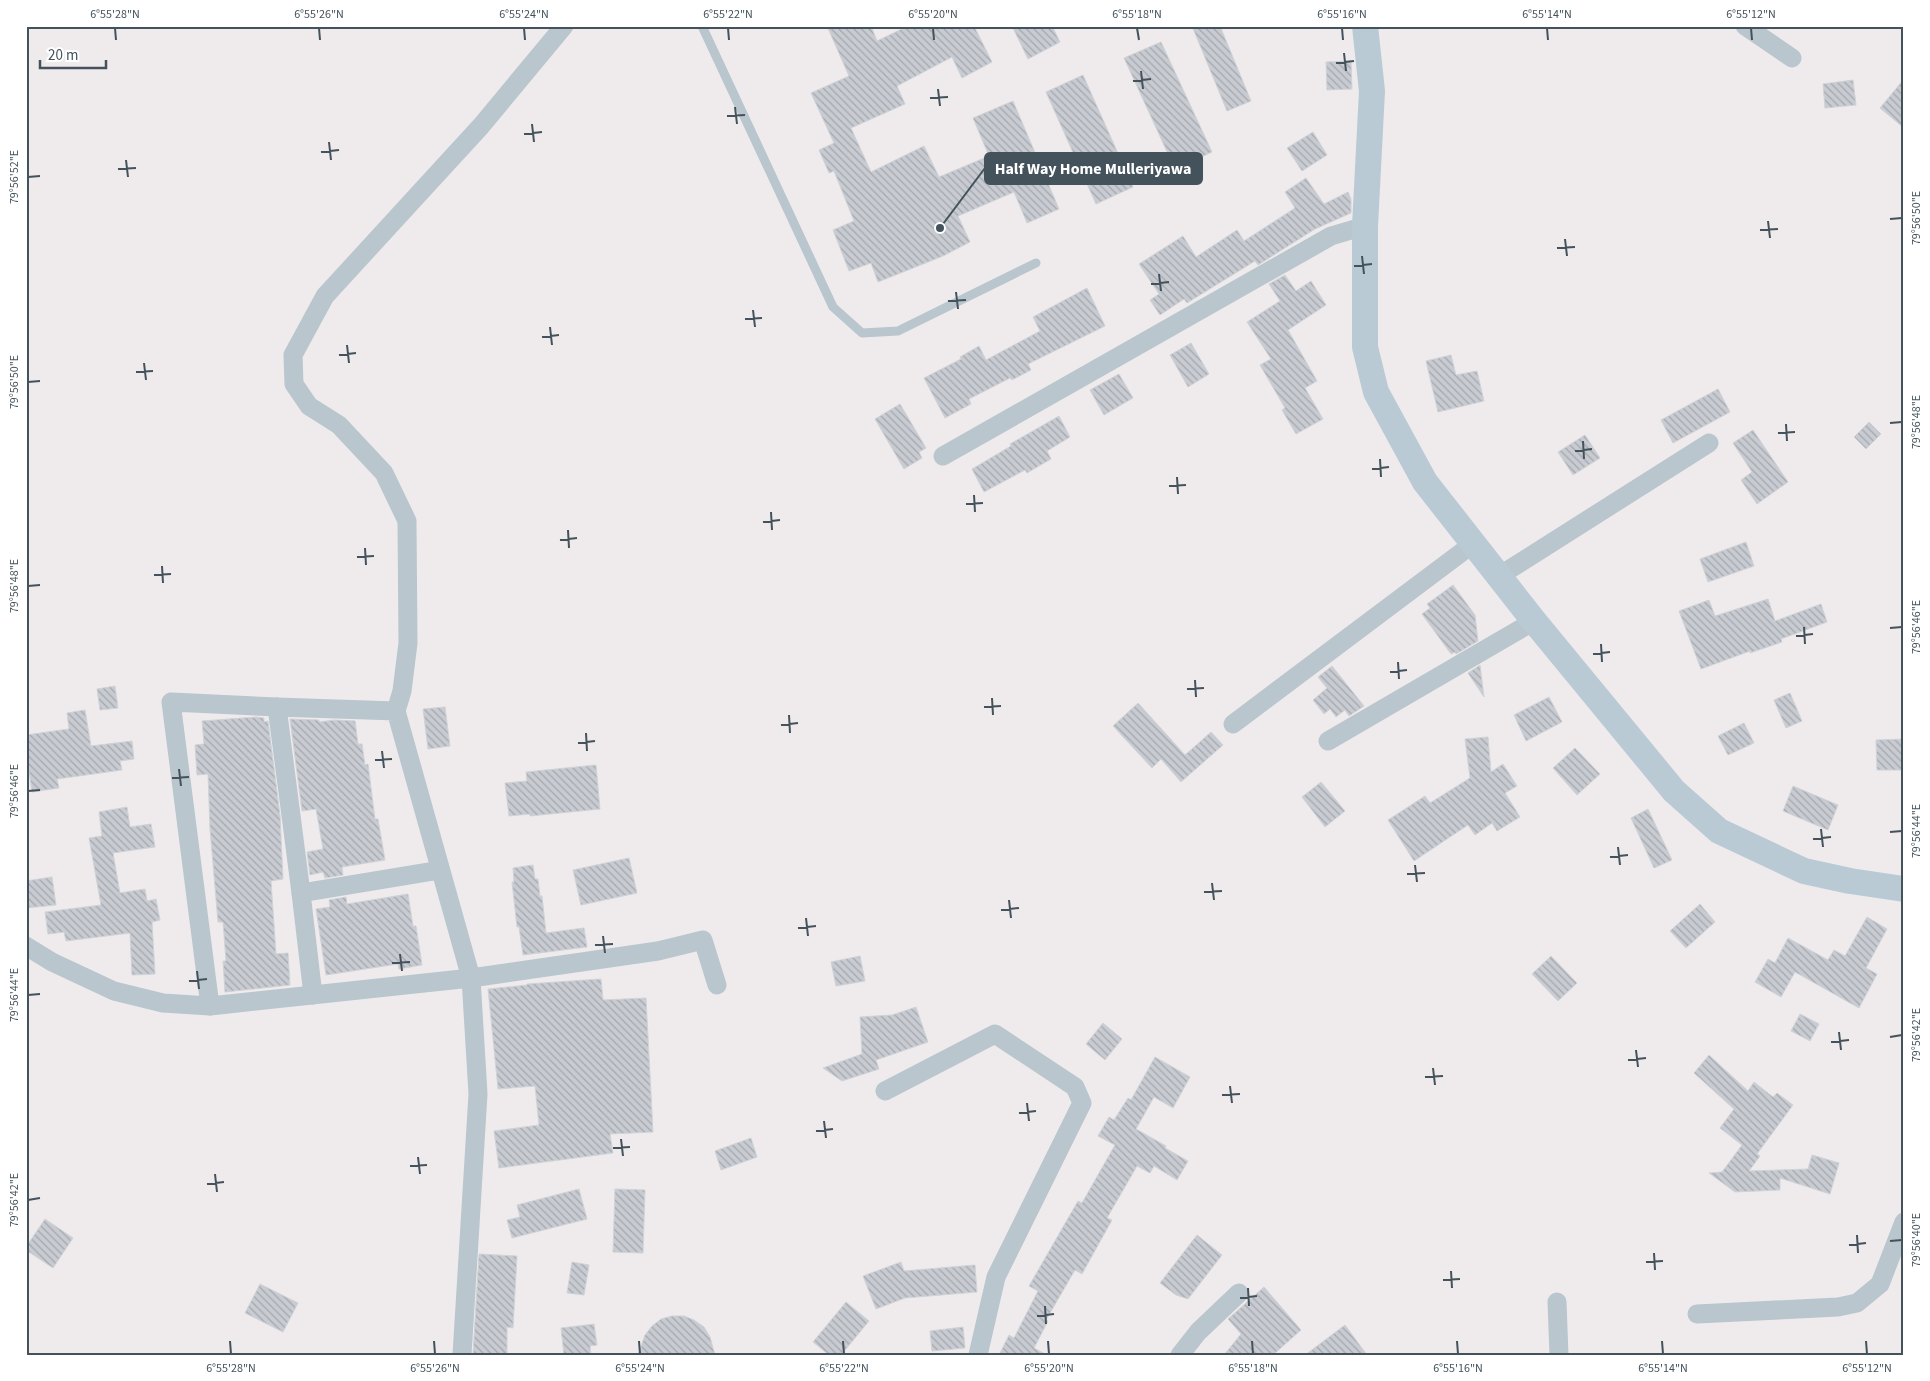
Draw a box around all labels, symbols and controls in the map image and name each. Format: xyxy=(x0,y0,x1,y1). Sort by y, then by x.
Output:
text: 6°55'28"N xyxy=(90,6,140,23)
text: 6°55'26"N xyxy=(294,6,344,23)
text: 6°55'24"N xyxy=(499,6,549,23)
text: 6°55'22"N xyxy=(703,6,753,23)
text: 6°55'20"N xyxy=(908,6,958,23)
text: 6°55'18"N xyxy=(1112,6,1162,23)
text: 6°55'16"N xyxy=(1317,6,1367,23)
text: 6°55'14"N xyxy=(1522,6,1572,23)
text: 6°55'12"N xyxy=(1726,6,1776,23)
scale bar xyxy=(40,38,106,70)
text: 20 m xyxy=(48,45,78,66)
text: 79°56'52"E xyxy=(6,150,23,204)
callout: Half Way Home Mulleriyawa xyxy=(985,153,1202,184)
text: Half Way Home Mulleriyawa xyxy=(995,158,1191,180)
text: 79°56'50"E xyxy=(1908,191,1925,245)
text: 79°56'50"E xyxy=(6,355,23,409)
text: 79°56'48"E xyxy=(1908,395,1925,449)
text: 79°56'48"E xyxy=(6,559,23,613)
text: 79°56'46"E xyxy=(1908,600,1925,654)
text: 79°56'46"E xyxy=(6,764,23,818)
text: 79°56'44"E xyxy=(1908,804,1925,858)
text: 79°56'44"E xyxy=(6,968,23,1022)
text: 79°56'42"E xyxy=(1908,1008,1925,1062)
text: 79°56'42"E xyxy=(6,1173,23,1227)
text: 79°56'40"E xyxy=(1908,1213,1925,1267)
text: 6°55'28"N xyxy=(206,1360,256,1377)
text: 6°55'26"N xyxy=(410,1360,460,1377)
text: 6°55'24"N xyxy=(615,1360,665,1377)
text: 6°55'22"N xyxy=(819,1360,869,1377)
text: 6°55'20"N xyxy=(1024,1360,1074,1377)
text: 6°55'18"N xyxy=(1228,1360,1278,1377)
text: 6°55'16"N xyxy=(1433,1360,1483,1377)
text: 6°55'14"N xyxy=(1638,1360,1688,1377)
text: 6°55'12"N xyxy=(1842,1360,1892,1377)

